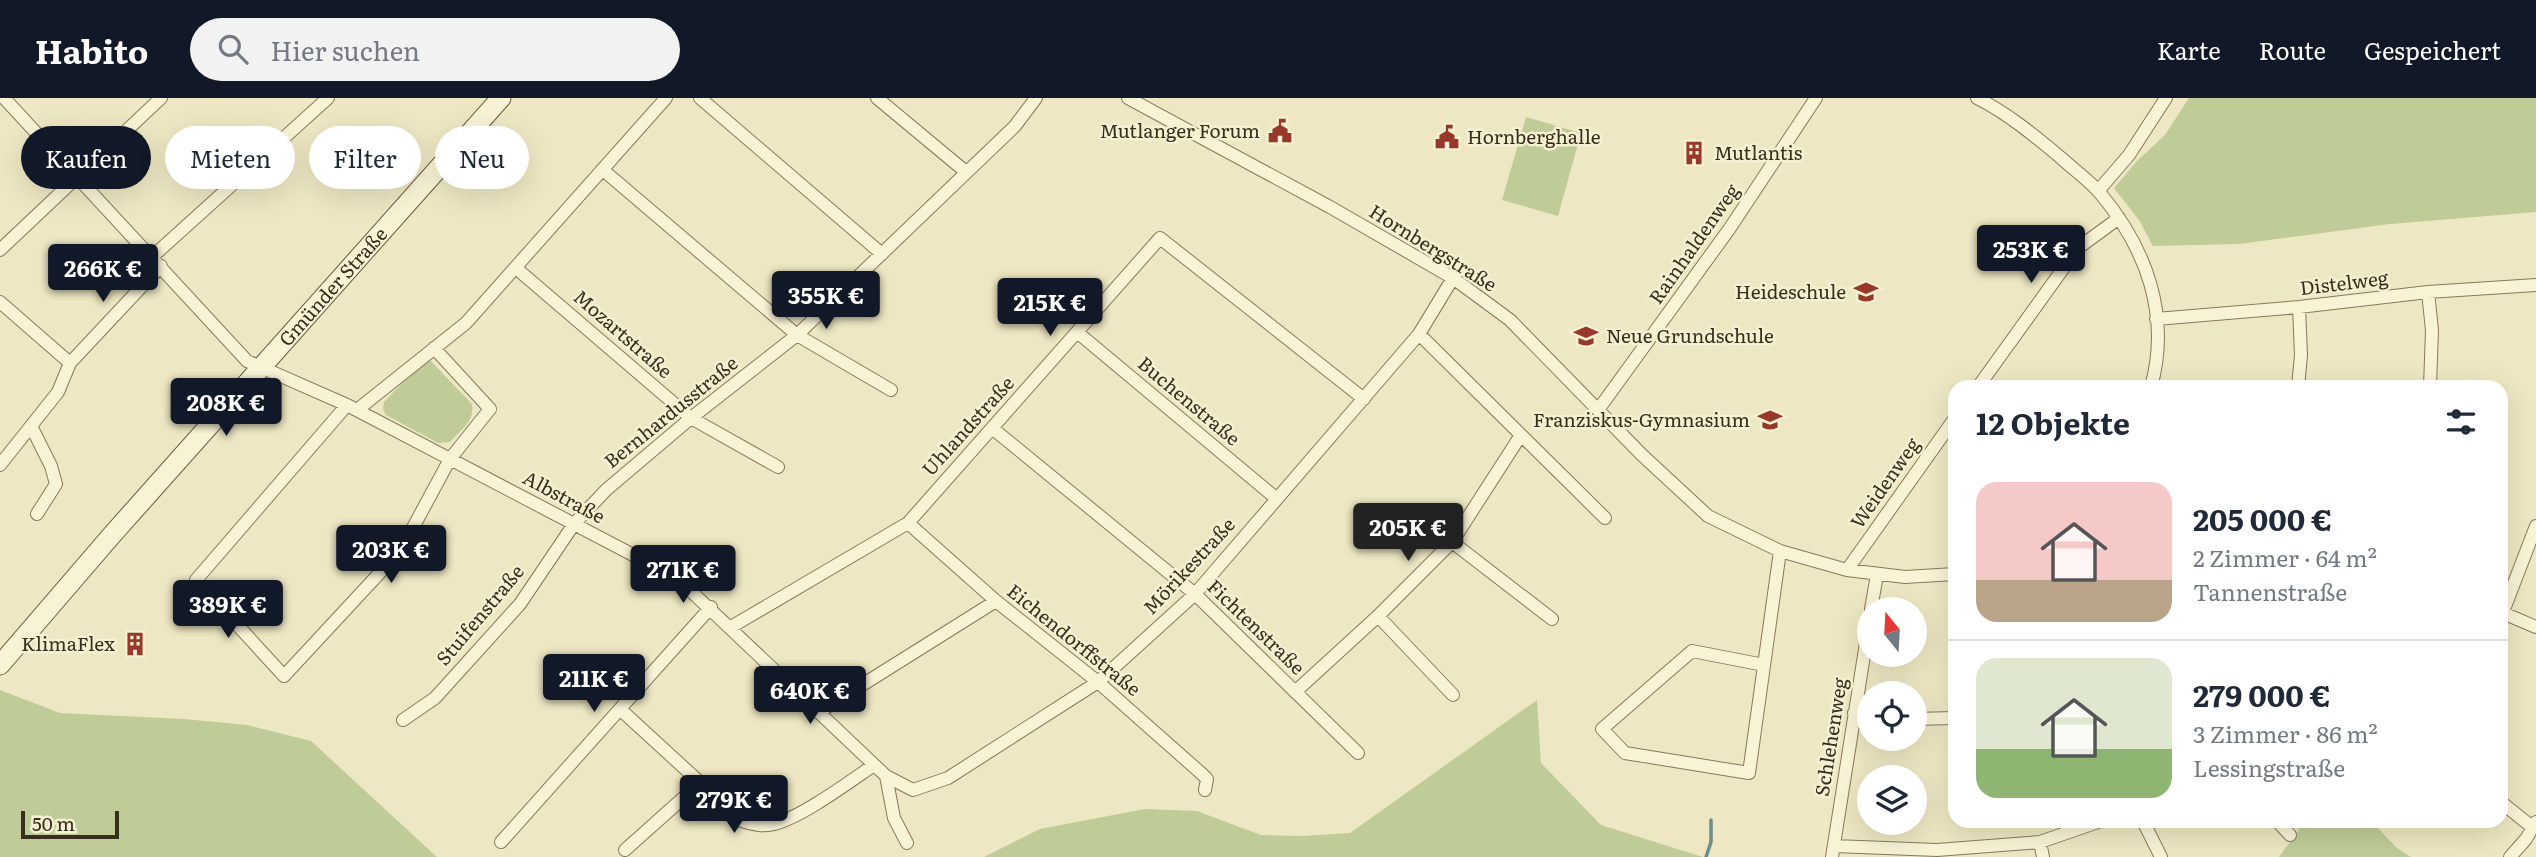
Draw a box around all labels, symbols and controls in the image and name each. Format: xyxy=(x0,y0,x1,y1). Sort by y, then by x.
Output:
search box xyxy=(190,18,680,81)
text: Habito xyxy=(35,25,148,74)
icon: search xyxy=(214,30,252,68)
text: Hier suchen xyxy=(270,30,420,69)
text: Karte xyxy=(2157,32,2221,67)
text: Route xyxy=(2259,32,2326,67)
text: Gespeichert xyxy=(2364,32,2501,67)
place label: Mutlanger Forum xyxy=(1100,116,1260,144)
public building icon: Mutlanger Forum xyxy=(1266,117,1294,145)
place label: Hornberghalle xyxy=(1467,122,1601,150)
public building icon: Hornberghalle xyxy=(1433,123,1461,151)
chip: Kaufen xyxy=(21,126,151,189)
chip: Mieten xyxy=(165,126,295,189)
chip: Filter xyxy=(309,126,421,189)
chip: Neu xyxy=(435,126,529,189)
place label: Mutlantis xyxy=(1714,138,1803,166)
building icon: Mutlantis xyxy=(1680,139,1708,167)
street label: Rainhaldenweg xyxy=(1641,177,1745,309)
street label: Hornbergstraße xyxy=(1364,197,1503,298)
street label: Gmünder Straße xyxy=(272,220,393,352)
pin: 253K € xyxy=(1974,226,2088,285)
text: 253K € xyxy=(1993,231,2069,265)
pin: 266K € xyxy=(46,244,160,304)
text: 266K € xyxy=(64,250,142,284)
street label: Distelweg xyxy=(2298,263,2390,301)
pin: 355K € xyxy=(769,272,883,331)
text: 355K € xyxy=(788,277,864,311)
place label: Heideschule xyxy=(1735,277,1846,305)
pin: 215K € xyxy=(993,278,1107,338)
school or university icon: Heideschule xyxy=(1852,278,1880,306)
street label: Mozartstraße xyxy=(568,282,679,384)
text: 215K € xyxy=(1013,284,1087,318)
place label: Neue Grundschule xyxy=(1606,321,1774,349)
school or university icon: Neue Grundschule xyxy=(1572,322,1600,350)
street label: Bernhardusstraße xyxy=(598,348,743,474)
street label: Buchenstraße xyxy=(1132,349,1247,452)
street label: Uhlandstraße xyxy=(915,369,1020,482)
pin: 208K € xyxy=(169,378,283,438)
text: 208K € xyxy=(187,384,265,418)
text: 12 Objekte xyxy=(1976,400,2130,444)
icon: filters xyxy=(2442,403,2480,441)
place label: Franziskus-Gymnasium xyxy=(1533,405,1750,433)
school or university icon: Franziskus-Gymnasium xyxy=(1756,406,1784,434)
street label: Weidenweg xyxy=(1843,431,1926,533)
street label: Albstraße xyxy=(519,463,611,529)
text: 205 000 € xyxy=(2193,496,2332,540)
pin: 205K € xyxy=(1351,504,1465,563)
text: 205K € xyxy=(1369,509,1447,543)
icon: home xyxy=(2032,510,2116,594)
street label: Mörikestraße xyxy=(1136,511,1241,620)
pin: 203K € xyxy=(334,526,448,585)
text: 203K € xyxy=(352,531,430,565)
text: 2 Zimmer · 64 m² xyxy=(2193,540,2377,574)
pin: 271K € xyxy=(626,546,740,605)
text: 271K € xyxy=(647,551,719,585)
street label: Stuifenstraße xyxy=(429,558,530,671)
street label: Fichtenstraße xyxy=(1201,572,1312,680)
text: Tannenstraße xyxy=(2193,574,2347,608)
street label: Eichendorffstraße xyxy=(1002,576,1148,702)
pin: 389K € xyxy=(171,580,285,640)
text: 389K € xyxy=(189,586,267,620)
north arrow xyxy=(1857,597,1927,667)
map controls xyxy=(1857,597,1927,835)
place label: KlimaFlex xyxy=(21,629,115,657)
building icon: KlimaFlex xyxy=(121,630,149,658)
pin: 211K € xyxy=(537,654,651,714)
text: 211K € xyxy=(559,660,629,694)
pin: 640K € xyxy=(753,666,867,726)
text: 640K € xyxy=(770,672,850,706)
text: 279 000 € xyxy=(2193,672,2331,716)
street label: Schlehenweg xyxy=(1807,675,1853,798)
button: locate xyxy=(1857,681,1927,751)
icon: home xyxy=(2032,686,2116,770)
text: 3 Zimmer · 86 m² xyxy=(2193,716,2378,750)
text: Lessingstraße xyxy=(2193,750,2345,784)
button: layers xyxy=(1857,765,1927,835)
pin: 279K € xyxy=(677,776,791,835)
text: 279K € xyxy=(696,781,772,815)
scale bar xyxy=(21,808,119,840)
text: 50 m xyxy=(32,809,75,837)

